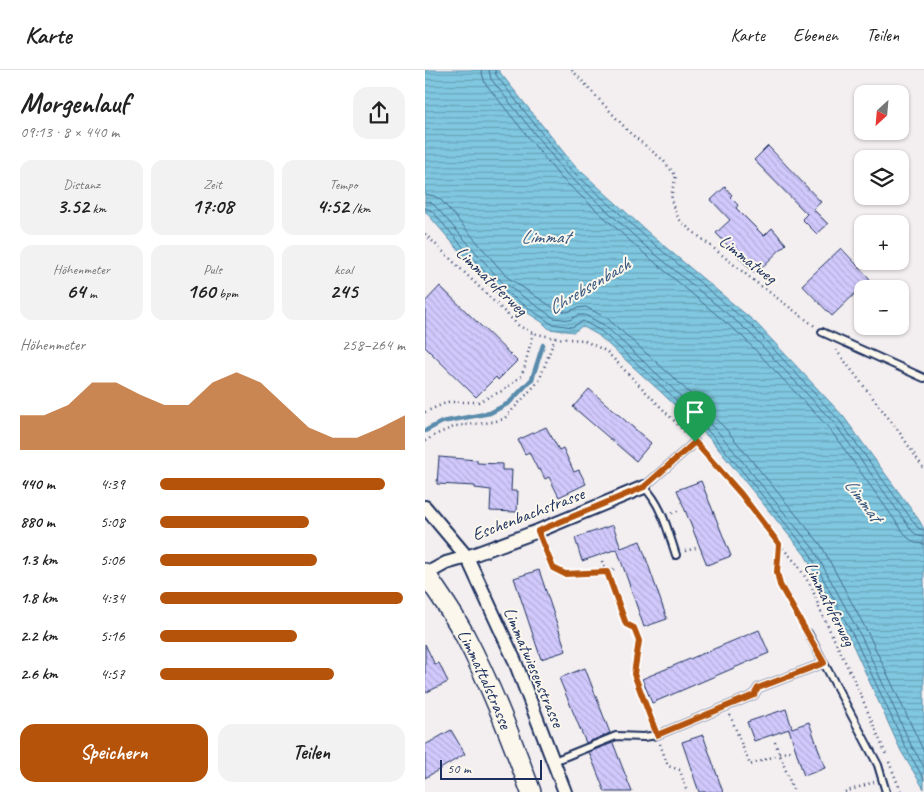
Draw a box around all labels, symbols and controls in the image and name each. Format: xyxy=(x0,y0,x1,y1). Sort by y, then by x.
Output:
text: Karte xyxy=(25,20,72,50)
text: Karte xyxy=(730,24,765,46)
text: Ebenen xyxy=(793,24,838,46)
text: Teilen xyxy=(866,24,899,46)
text: Morgenlauf xyxy=(20,85,129,120)
north arrow xyxy=(854,85,909,140)
map controls xyxy=(854,85,909,335)
button: share xyxy=(353,87,405,139)
text: 09:13 · 8 × 440 m xyxy=(20,122,119,142)
button: layers xyxy=(854,150,909,205)
text: Distanz xyxy=(63,176,100,193)
text: Zeit xyxy=(203,176,222,193)
text: Tempo xyxy=(330,176,357,193)
text: 3.52 xyxy=(57,193,89,219)
text: 17:08 xyxy=(192,193,233,219)
text: 4:52 xyxy=(317,193,349,219)
text: km xyxy=(89,200,106,217)
text: /km xyxy=(349,200,370,217)
button: + xyxy=(854,215,909,270)
water label: Limmat xyxy=(521,225,574,249)
street label: Limmatweg xyxy=(715,230,782,289)
street label: Limmatuferweg xyxy=(452,241,534,322)
water label: Chrebsenbach xyxy=(544,251,636,320)
text: Höhenmeter xyxy=(53,261,110,278)
text: Puls xyxy=(203,261,222,278)
text: kcal xyxy=(334,261,353,278)
text: 64 xyxy=(66,278,86,304)
text: 160 xyxy=(187,278,216,304)
text: 245 xyxy=(329,278,358,304)
button: − xyxy=(854,280,909,335)
text: m xyxy=(86,285,97,302)
text: bpm xyxy=(216,285,238,302)
text: Höhenmeter xyxy=(20,335,85,355)
text: 258–264 m xyxy=(342,335,405,355)
pin xyxy=(674,391,716,442)
icon: arrive xyxy=(681,398,709,426)
text: 440 m xyxy=(20,474,55,494)
text: 4:39 xyxy=(100,474,125,494)
water label: Limmat xyxy=(839,474,890,530)
street label: Eschenbachstrasse xyxy=(469,482,588,545)
text: 880 m xyxy=(20,512,55,532)
text: 5:08 xyxy=(100,512,125,532)
text: 1.3 km xyxy=(20,550,57,570)
text: 5:06 xyxy=(100,550,125,570)
street label: Limmatuferweg xyxy=(799,558,861,651)
text: 1.8 km xyxy=(20,588,57,608)
text: 4:34 xyxy=(100,588,125,608)
street label: Limmatwiesenstrasse xyxy=(499,604,570,731)
text: 2.2 km xyxy=(20,626,57,646)
text: 5:16 xyxy=(100,626,125,646)
street label: Limmattalstrasse xyxy=(453,626,517,733)
text: 2.6 km xyxy=(20,664,58,684)
text: 4:57 xyxy=(100,664,125,684)
button: Speichern xyxy=(20,724,208,782)
button: Teilen xyxy=(218,724,405,782)
scale bar xyxy=(440,757,543,780)
text: 50 m xyxy=(447,760,471,777)

